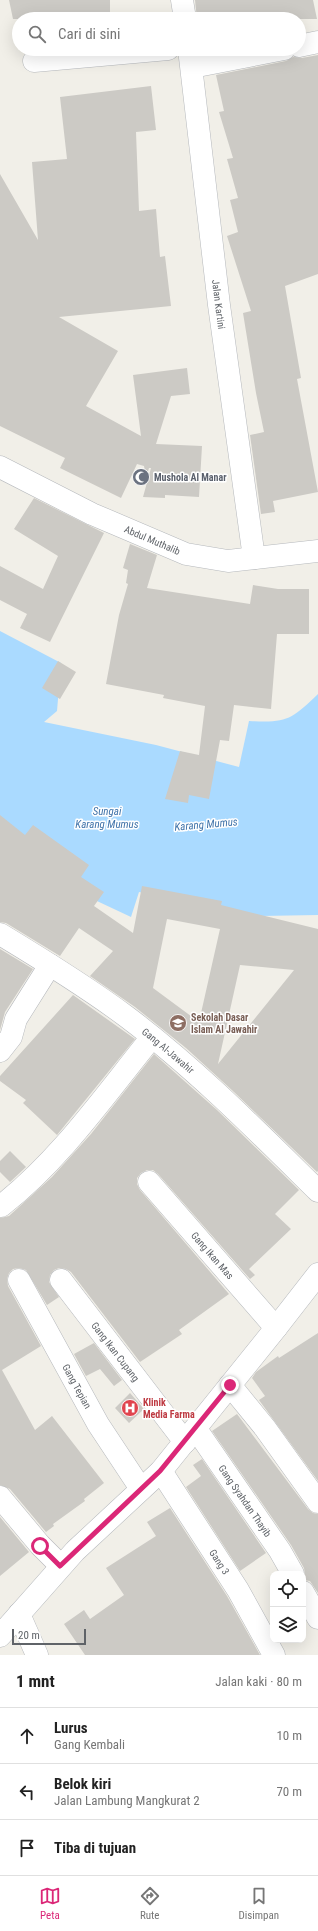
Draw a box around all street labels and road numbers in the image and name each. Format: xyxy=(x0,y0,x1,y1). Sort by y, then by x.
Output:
street label: Jalan Kartini xyxy=(210,279,227,330)
street label: Abdul Muthalib xyxy=(123,523,182,557)
street label: Gang Al-Jawahir xyxy=(140,1026,196,1076)
street label: Gang Ikan Mas xyxy=(189,1230,236,1282)
street label: Gang Ikan Cupang xyxy=(89,1320,142,1384)
street label: Gang Tepian xyxy=(60,1362,93,1411)
street label: Gang Syahdan Thayib xyxy=(216,1463,273,1539)
street label: Gang 3 xyxy=(207,1547,231,1577)

